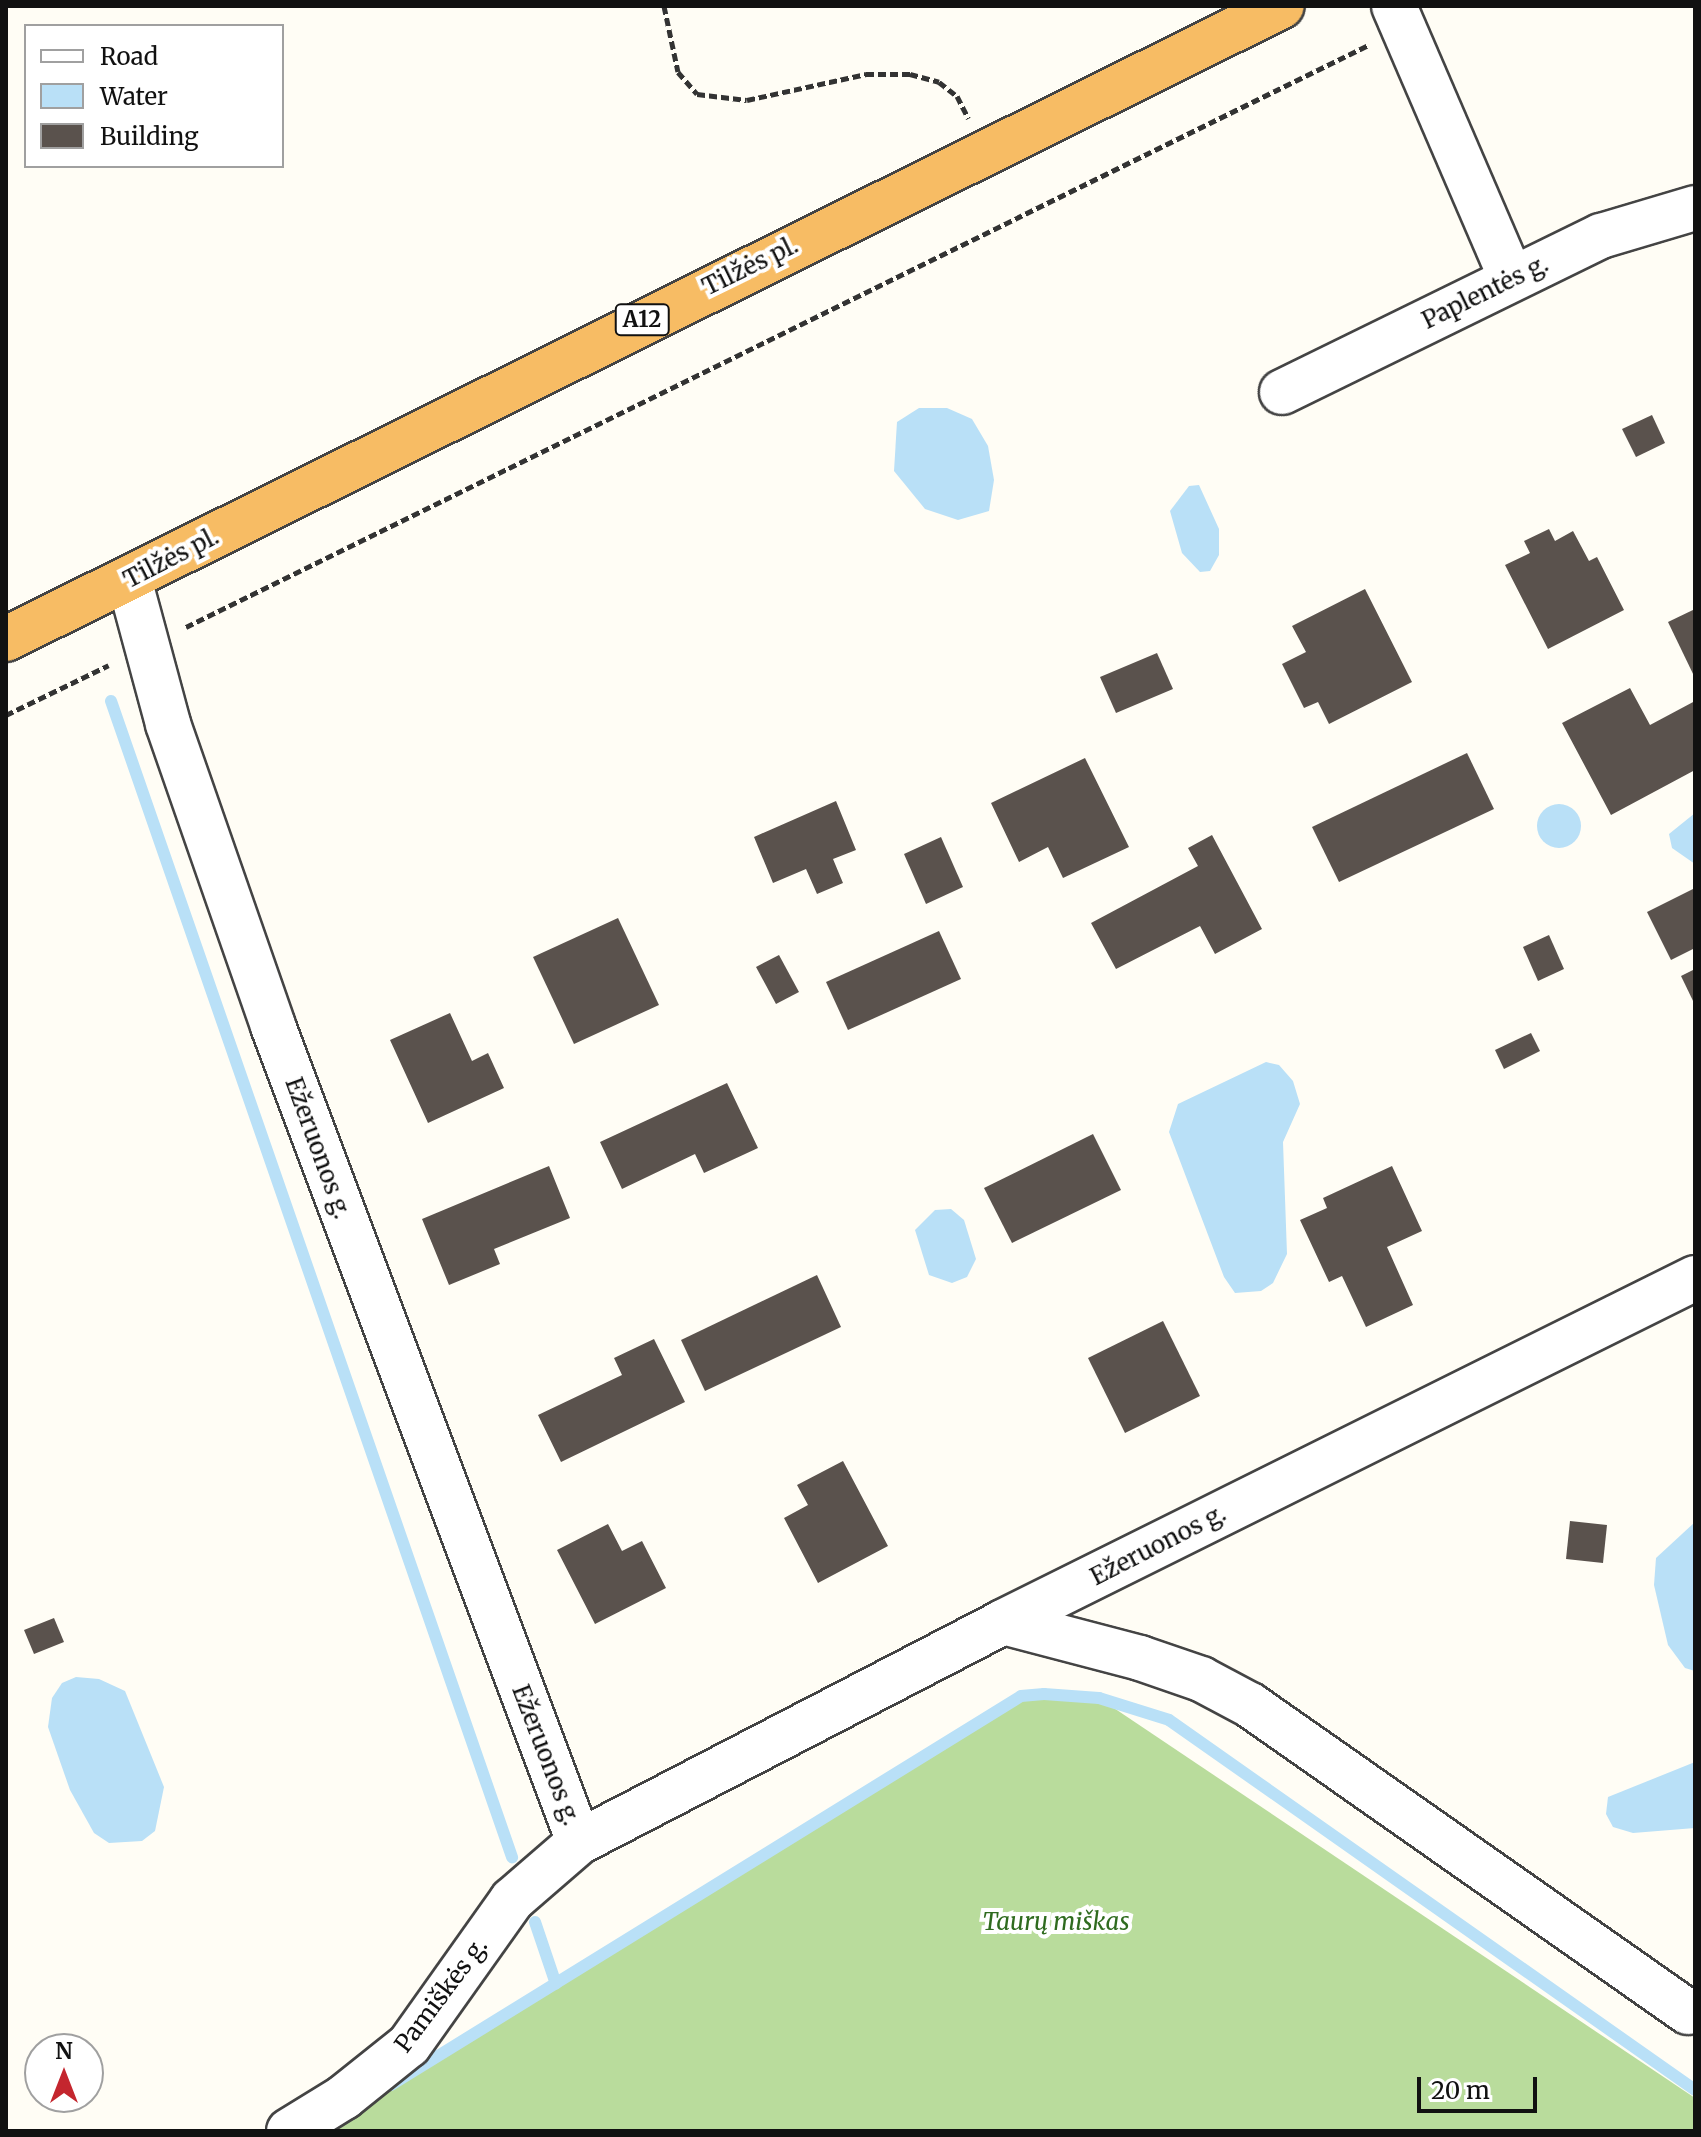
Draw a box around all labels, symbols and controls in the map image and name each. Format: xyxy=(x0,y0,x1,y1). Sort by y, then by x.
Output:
legend xyxy=(24,24,284,168)
text: Road xyxy=(100,41,158,72)
text: Water xyxy=(100,81,168,112)
text: Building xyxy=(100,121,199,152)
street label: Tilžės pl. xyxy=(697,231,803,301)
street label: Paplentės g. xyxy=(1417,249,1553,335)
road number: A12 xyxy=(614,302,670,338)
street label: Tilžės pl. xyxy=(119,522,223,594)
street label: Ežeruonos g. xyxy=(279,1073,357,1223)
street label: Ežeruonos g. xyxy=(1085,1499,1231,1591)
street label: Ežeruonos g. xyxy=(506,1681,586,1829)
park label: Taurų miškas xyxy=(982,1908,1130,1936)
street label: Pamiškės g. xyxy=(389,1932,493,2058)
north arrow xyxy=(24,2033,104,2113)
text: N xyxy=(55,2037,73,2065)
scale bar xyxy=(1421,2061,1541,2111)
text: 20 m xyxy=(1431,2075,1490,2106)

